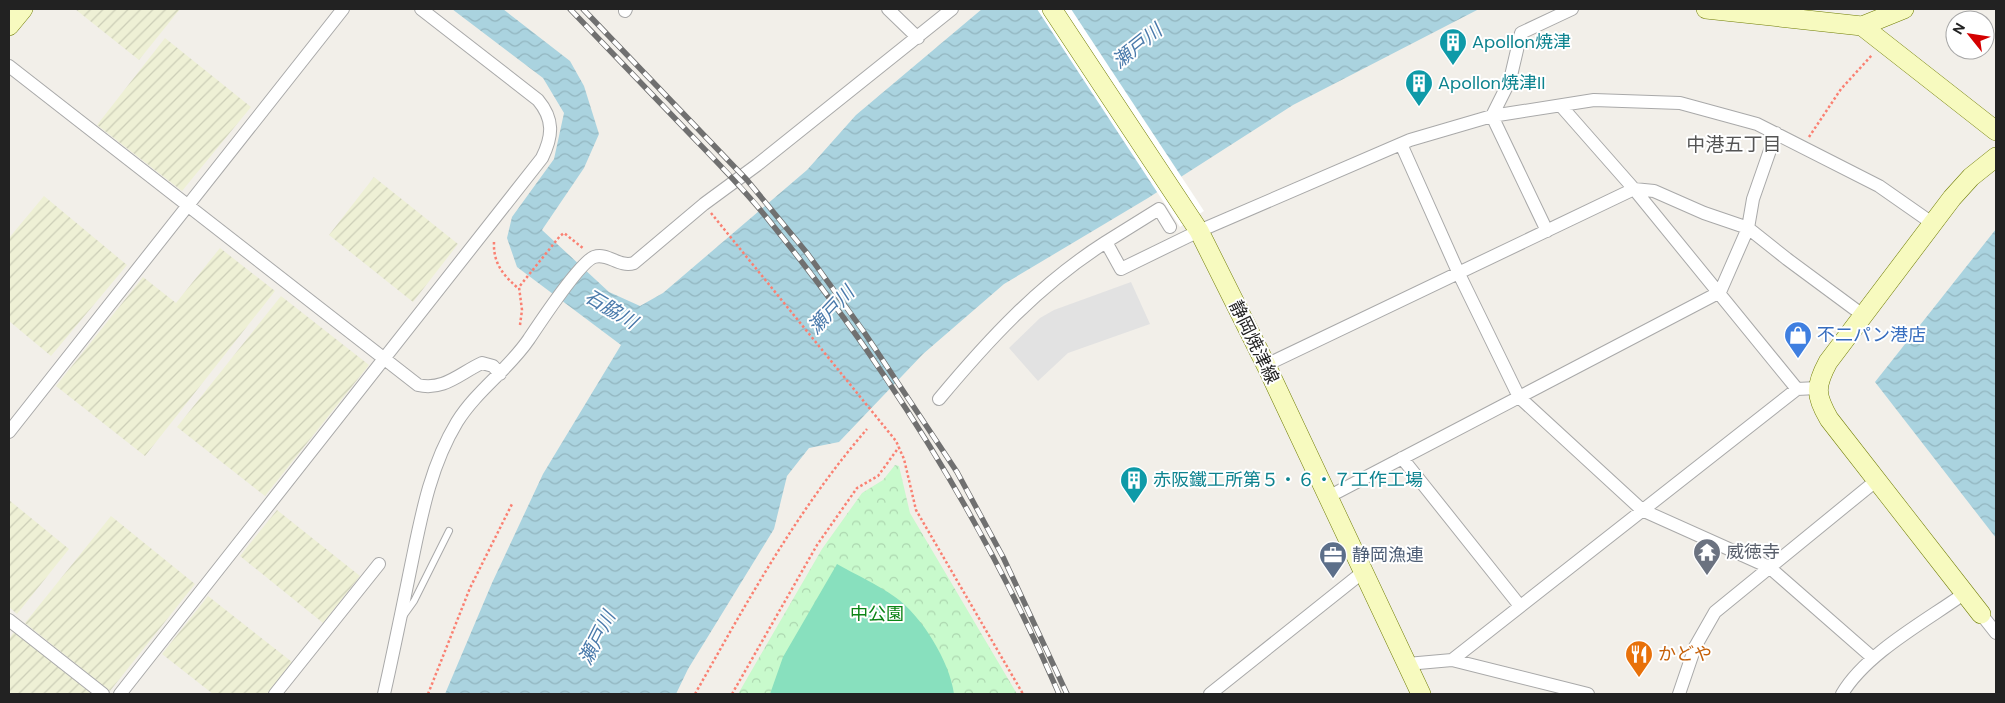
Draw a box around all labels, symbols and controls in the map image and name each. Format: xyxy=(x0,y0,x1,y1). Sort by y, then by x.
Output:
north arrow xyxy=(1945,10,1995,60)
water label: 瀬戸川 xyxy=(1107,17,1169,74)
text: N xyxy=(1948,20,1969,37)
building icon: Apollon焼津 xyxy=(1438,27,1468,66)
place label: Apollon焼津 xyxy=(1472,30,1571,54)
building icon: Apollon焼津II xyxy=(1404,68,1434,107)
place label: Apollon焼津II xyxy=(1438,71,1545,95)
district label: 中港五丁目 xyxy=(1686,132,1782,157)
water label: 瀬戸川 xyxy=(802,279,861,339)
water label: 石脇川 xyxy=(580,284,644,335)
street label: 静岡焼津線 xyxy=(1223,296,1285,388)
shop icon: 不二パン港店 xyxy=(1783,320,1813,359)
place label: 不二パン港店 xyxy=(1817,323,1926,347)
building icon: 赤阪鐵工所第５・６・７工作工場 xyxy=(1119,465,1149,504)
place label: 赤阪鐵工所第５・６・７工作工場 xyxy=(1153,468,1423,492)
temple icon: 威徳寺 xyxy=(1692,537,1722,576)
office icon: 静岡漁連 xyxy=(1318,540,1348,579)
place label: 威徳寺 xyxy=(1726,540,1780,564)
place label: 静岡漁連 xyxy=(1352,543,1424,567)
park label: 中公園 xyxy=(850,602,904,626)
water label: 瀬戸川 xyxy=(573,605,622,669)
restaurant icon: かどや xyxy=(1624,639,1654,678)
place label: かどや xyxy=(1658,642,1712,666)

